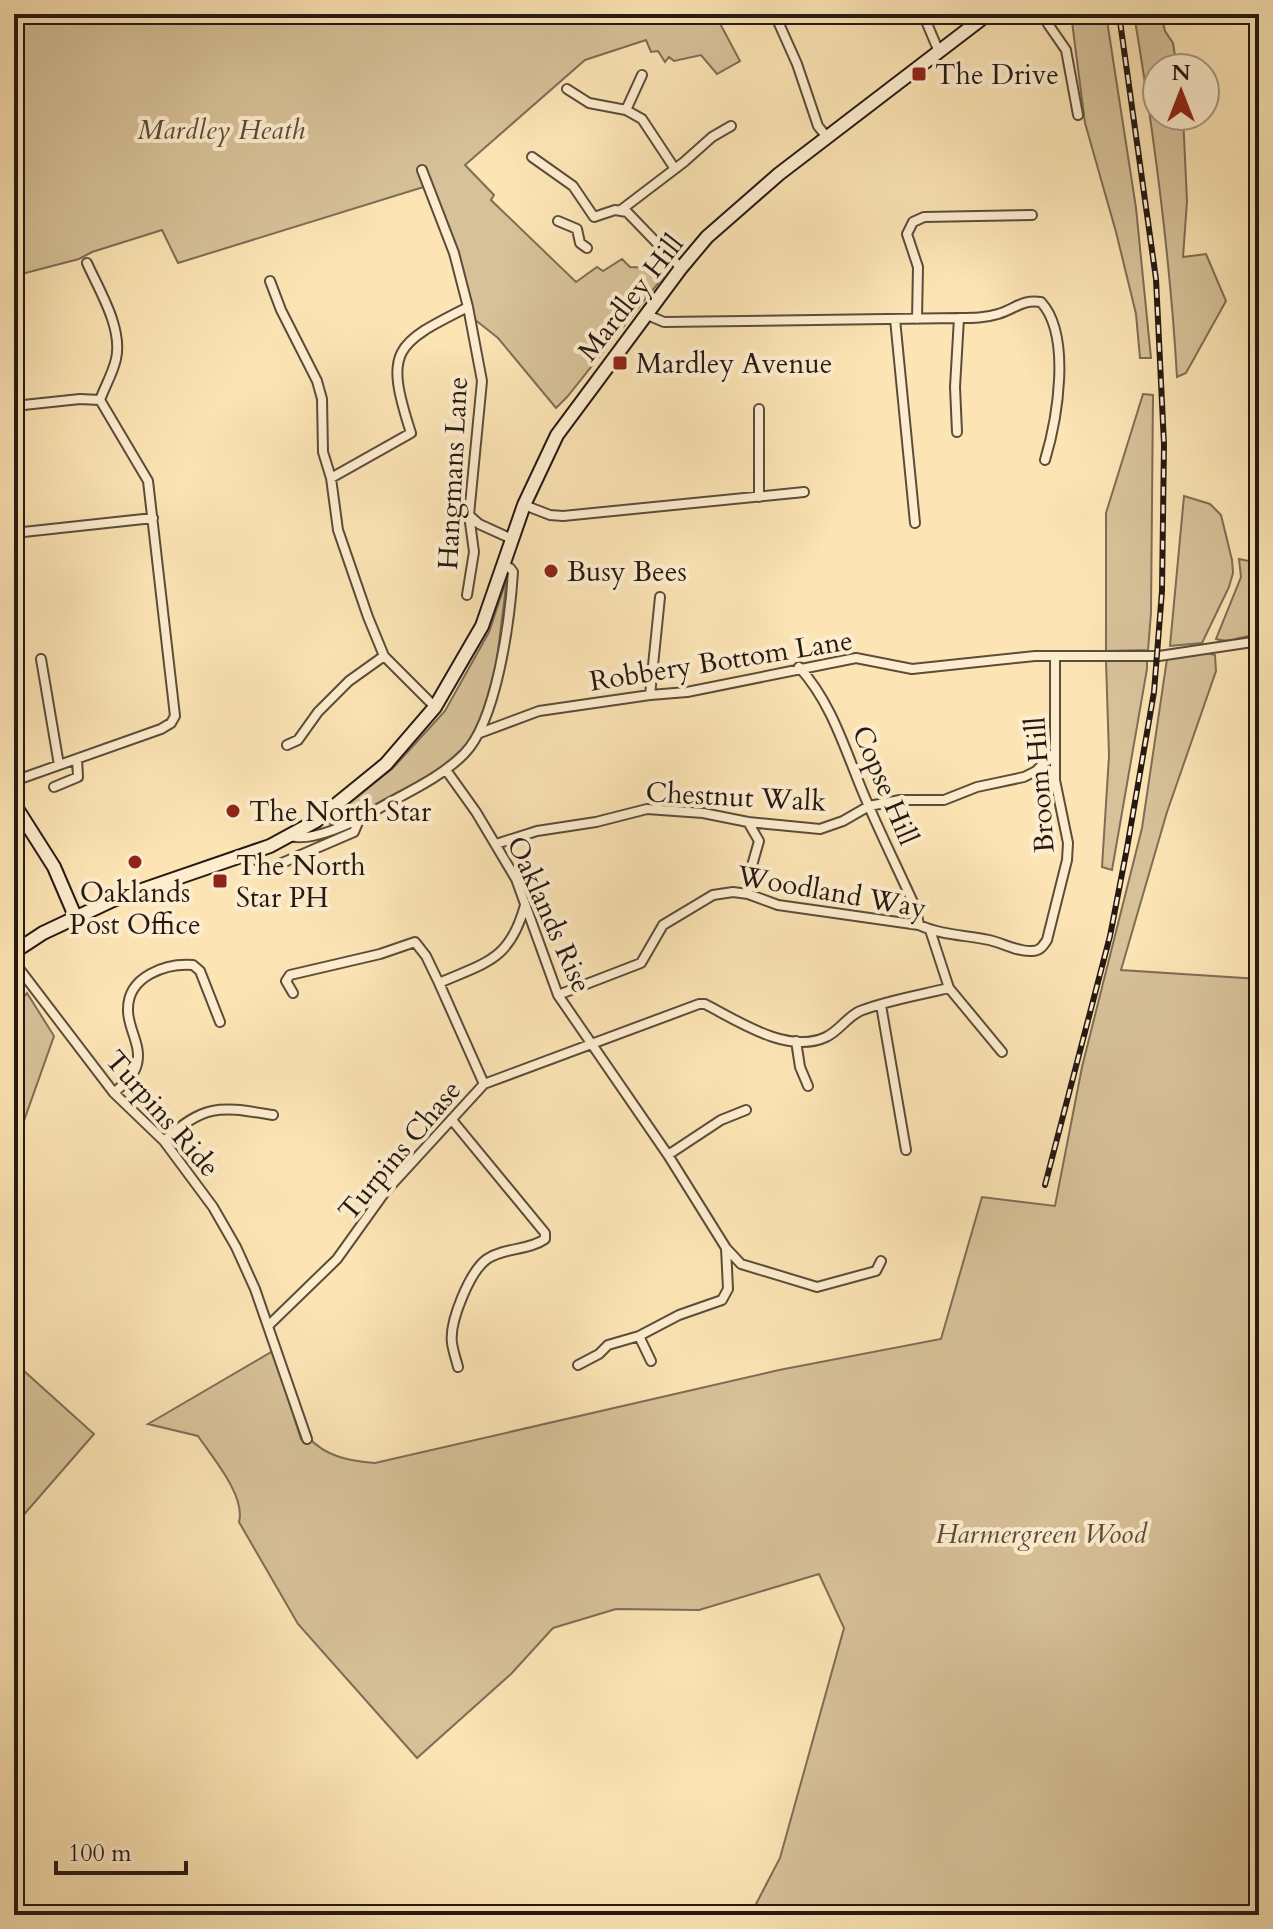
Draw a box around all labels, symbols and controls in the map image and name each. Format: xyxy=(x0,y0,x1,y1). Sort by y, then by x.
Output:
north arrow xyxy=(1141,52,1221,132)
place label: The Drive xyxy=(935,56,1059,94)
text: N xyxy=(1171,58,1191,88)
marker: The Drive xyxy=(910,65,928,83)
park label: Mardley Heath xyxy=(137,111,305,149)
street label: Mardley Hill xyxy=(569,226,692,369)
place label: Mardley Avenue xyxy=(636,345,833,383)
marker: Mardley Avenue xyxy=(611,354,629,372)
street label: Hangmans Lane xyxy=(429,376,477,571)
place label: Busy Bees xyxy=(567,553,687,591)
marker: Busy Bees xyxy=(542,562,560,580)
street label: Robbery Bottom Lane xyxy=(587,621,855,701)
street label: Broom Hill xyxy=(1016,716,1064,854)
street label: Copse Hill xyxy=(843,720,927,851)
street label: Chestnut Walk xyxy=(645,773,827,821)
place label: The North Star xyxy=(249,793,432,831)
marker: The North Star xyxy=(224,802,242,820)
street label: Oaklands Rise xyxy=(498,830,601,999)
place label: The North Star PH xyxy=(236,847,366,917)
marker: Oaklands Post Office xyxy=(126,853,144,871)
street label: Woodland Way xyxy=(733,856,930,927)
marker: The North Star PH xyxy=(211,872,229,890)
place label: Oaklands Post Office xyxy=(69,874,201,944)
street label: Turpins Ride xyxy=(97,1042,228,1185)
street label: Turpins Chase xyxy=(330,1072,470,1229)
park label: Harmergreen Wood xyxy=(935,1515,1148,1553)
scale bar xyxy=(56,1825,186,1875)
text: 100 m xyxy=(68,1837,132,1870)

